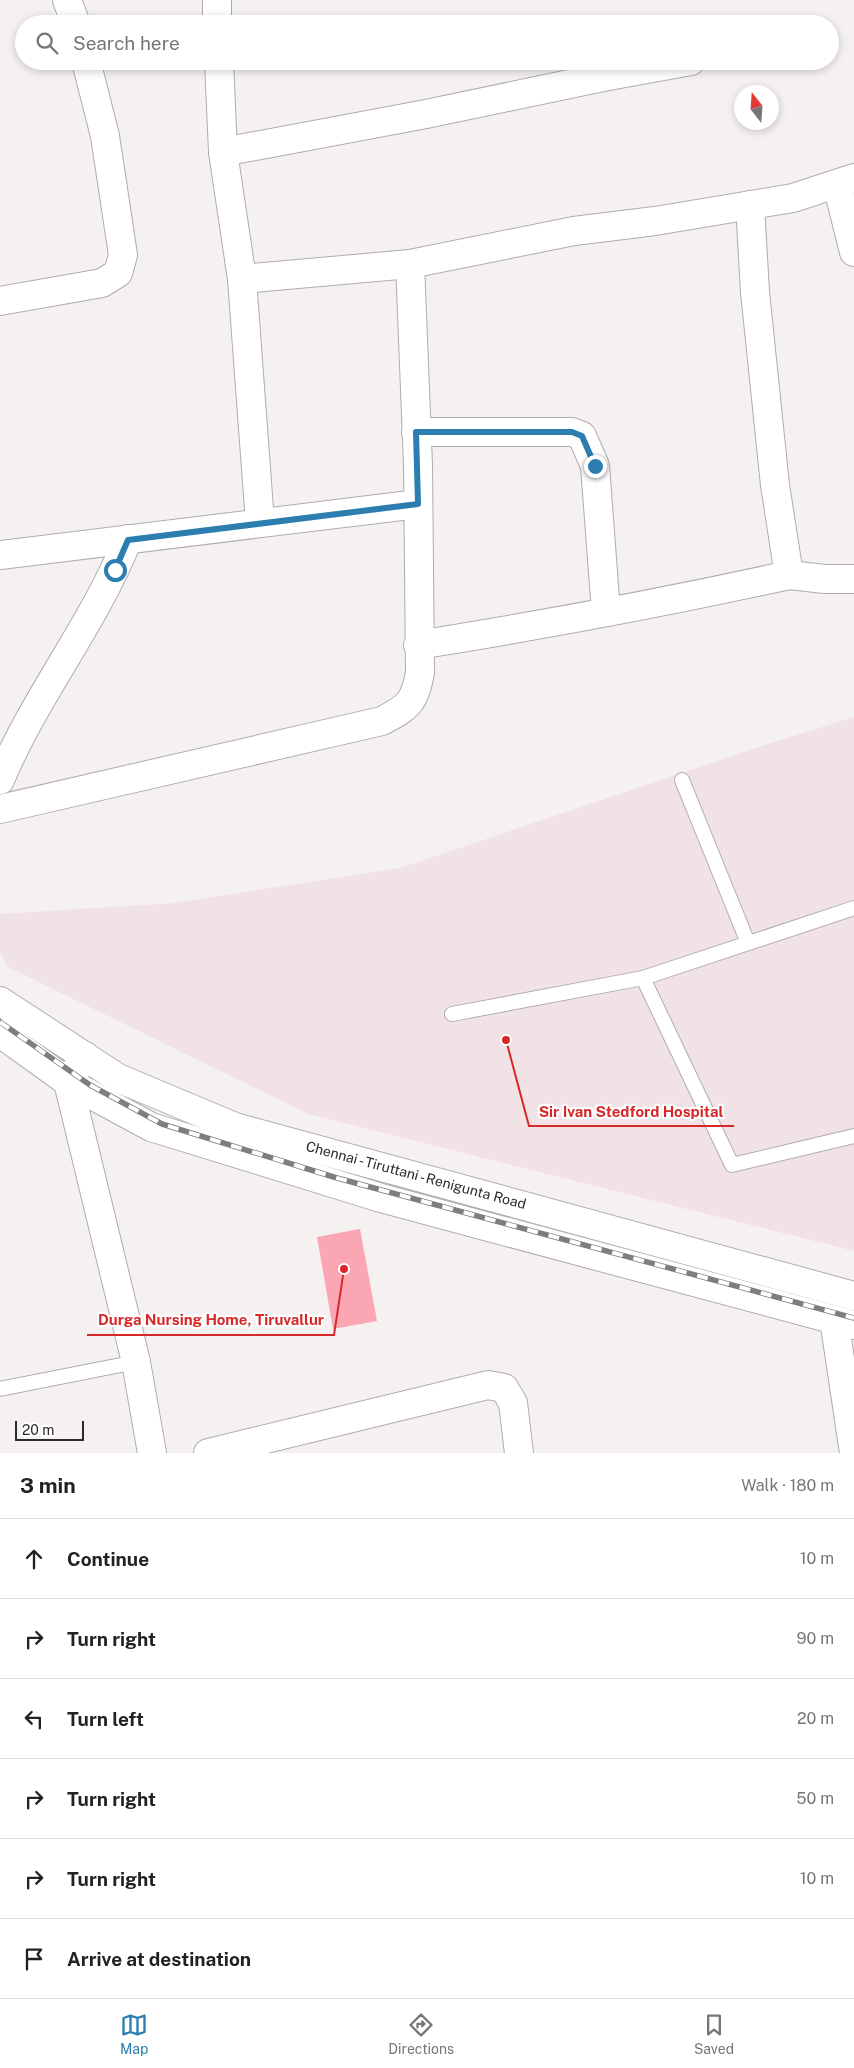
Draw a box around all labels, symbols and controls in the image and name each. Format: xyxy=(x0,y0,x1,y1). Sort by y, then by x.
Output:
search box xyxy=(15,15,839,70)
icon: search xyxy=(33,29,61,57)
text: Search here xyxy=(73,32,180,54)
north arrow xyxy=(734,85,779,130)
route end xyxy=(584,455,607,478)
route start xyxy=(104,559,127,582)
callout: Sir Ivan Stedford Hospital xyxy=(529,1096,734,1126)
text: Sir Ivan Stedford Hospital xyxy=(539,1103,723,1120)
street label: Chennai - Tiruttani - Renigunta Road xyxy=(304,1138,528,1212)
callout: Durga Nursing Home, Tiruvallur xyxy=(87,1305,334,1335)
text: Durga Nursing Home, Tiruvallur xyxy=(98,1311,324,1328)
scale bar xyxy=(15,1418,84,1441)
text: 20 m xyxy=(22,1422,54,1438)
text: 3 min xyxy=(20,1473,76,1498)
text: Walk · 180 m xyxy=(741,1476,834,1495)
icon: ahead xyxy=(20,1545,48,1573)
text: Continue xyxy=(67,1548,149,1570)
text: 10 m xyxy=(800,1549,834,1568)
icon: right xyxy=(20,1625,48,1653)
text: Turn right xyxy=(67,1628,156,1650)
text: 90 m xyxy=(797,1629,834,1648)
icon: left xyxy=(20,1705,48,1733)
text: Turn left xyxy=(67,1708,144,1730)
text: 20 m xyxy=(797,1709,834,1728)
icon: right xyxy=(20,1785,48,1813)
text: Turn right xyxy=(67,1788,156,1810)
text: 50 m xyxy=(796,1789,834,1808)
icon: right xyxy=(20,1865,48,1893)
text: Turn right xyxy=(67,1868,156,1890)
text: 10 m xyxy=(800,1869,834,1888)
icon: arrive xyxy=(20,1945,48,1973)
text: Arrive at destination xyxy=(67,1948,251,1970)
tab: Map xyxy=(120,2011,148,2057)
tab: Directions xyxy=(388,2011,454,2057)
tab: Saved xyxy=(694,2011,734,2057)

